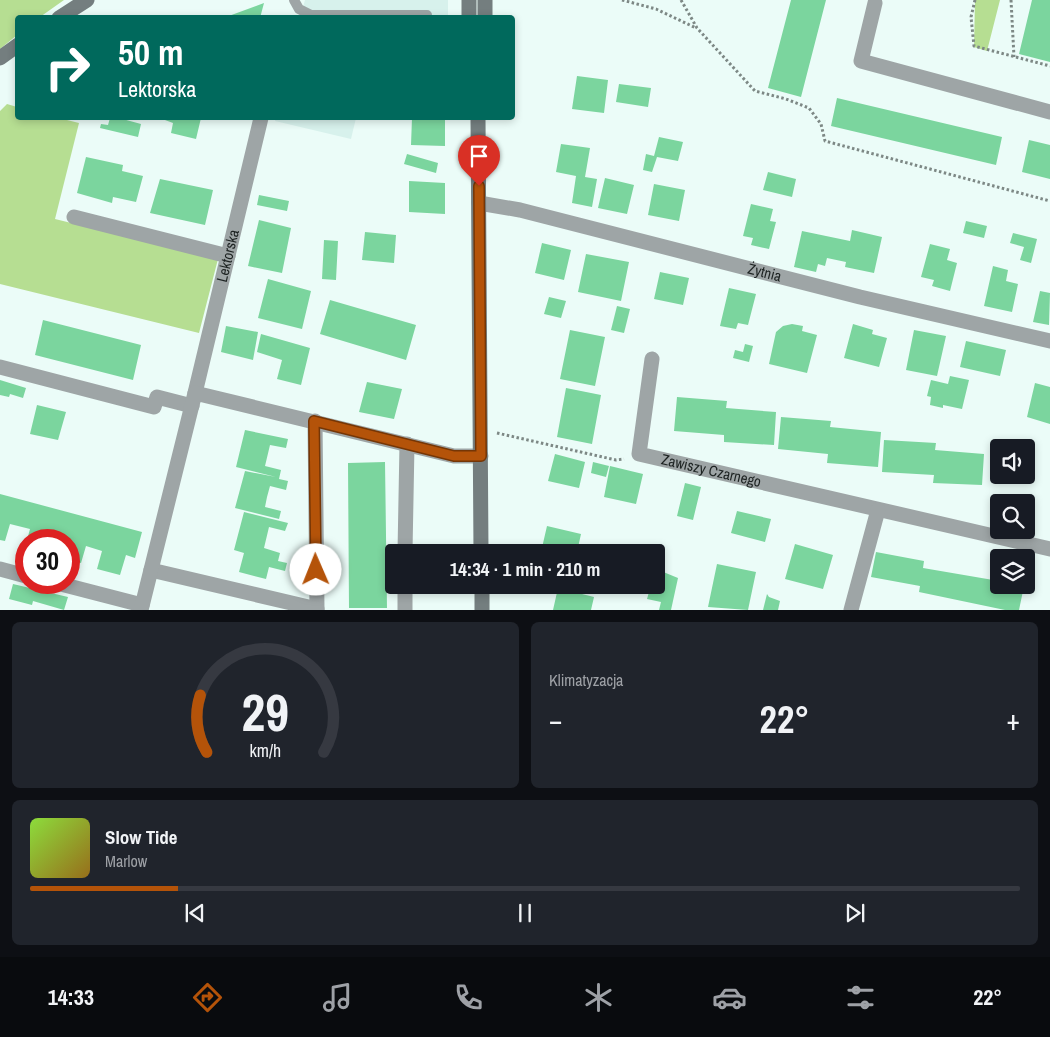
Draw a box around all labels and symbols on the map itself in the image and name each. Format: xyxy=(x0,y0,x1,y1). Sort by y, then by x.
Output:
pin xyxy=(458,135,500,186)
street label: Lektorska xyxy=(211,227,244,284)
street label: Żytnia xyxy=(745,258,784,287)
street label: Zawiszy Czarnego xyxy=(659,448,763,492)
speed limit sign: 30 xyxy=(15,529,80,594)
position arrow xyxy=(289,543,341,595)

